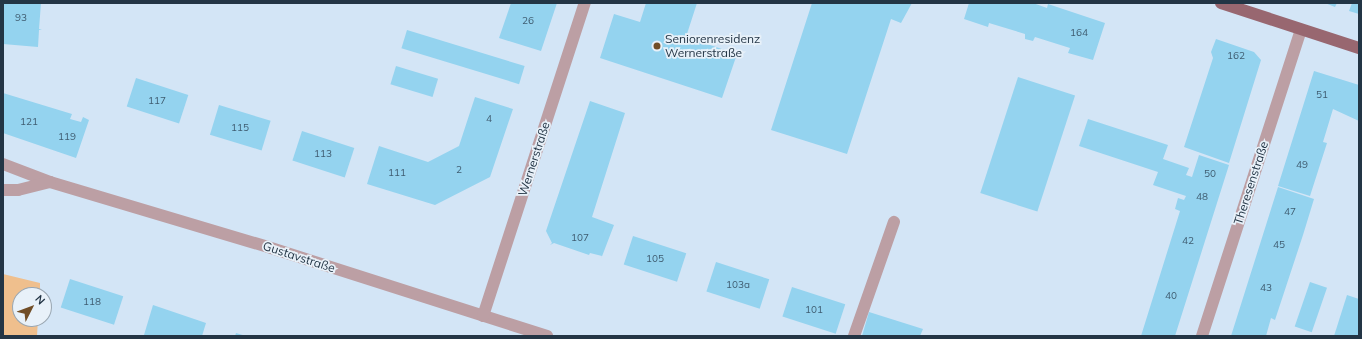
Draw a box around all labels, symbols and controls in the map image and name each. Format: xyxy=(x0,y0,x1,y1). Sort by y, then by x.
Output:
house number: 93 xyxy=(15,12,27,24)
house number: 26 xyxy=(522,15,534,27)
house number: 164 xyxy=(1070,27,1088,39)
place label: Seniorenresidenz Wernerstraße xyxy=(665,32,760,60)
marker: Seniorenresidenz Wernerstraße xyxy=(652,41,662,51)
house number: 162 xyxy=(1227,50,1245,62)
house number: 51 xyxy=(1316,89,1328,101)
house number: 117 xyxy=(148,95,166,107)
house number: 4 xyxy=(486,113,492,125)
house number: 121 xyxy=(20,116,38,128)
street label: Wernerstraße xyxy=(515,120,553,198)
house number: 115 xyxy=(231,122,249,134)
house number: 119 xyxy=(58,131,76,143)
street label: Theresenstraße xyxy=(1231,139,1271,227)
house number: 113 xyxy=(314,148,332,160)
house number: 49 xyxy=(1296,159,1308,171)
house number: 2 xyxy=(456,164,462,176)
house number: 111 xyxy=(388,167,406,179)
house number: 50 xyxy=(1204,168,1216,180)
house number: 48 xyxy=(1196,191,1208,203)
house number: 47 xyxy=(1284,206,1296,218)
house number: 107 xyxy=(571,232,589,244)
house number: 42 xyxy=(1182,235,1194,247)
street label: Gustavstraße xyxy=(261,239,337,275)
house number: 45 xyxy=(1273,239,1285,251)
house number: 105 xyxy=(646,253,664,265)
house number: 103a xyxy=(726,279,750,291)
house number: 43 xyxy=(1260,282,1272,294)
north arrow xyxy=(12,287,52,327)
house number: 40 xyxy=(1165,290,1177,302)
text: N xyxy=(32,292,48,307)
house number: 118 xyxy=(83,296,101,308)
house number: 101 xyxy=(805,304,823,316)

